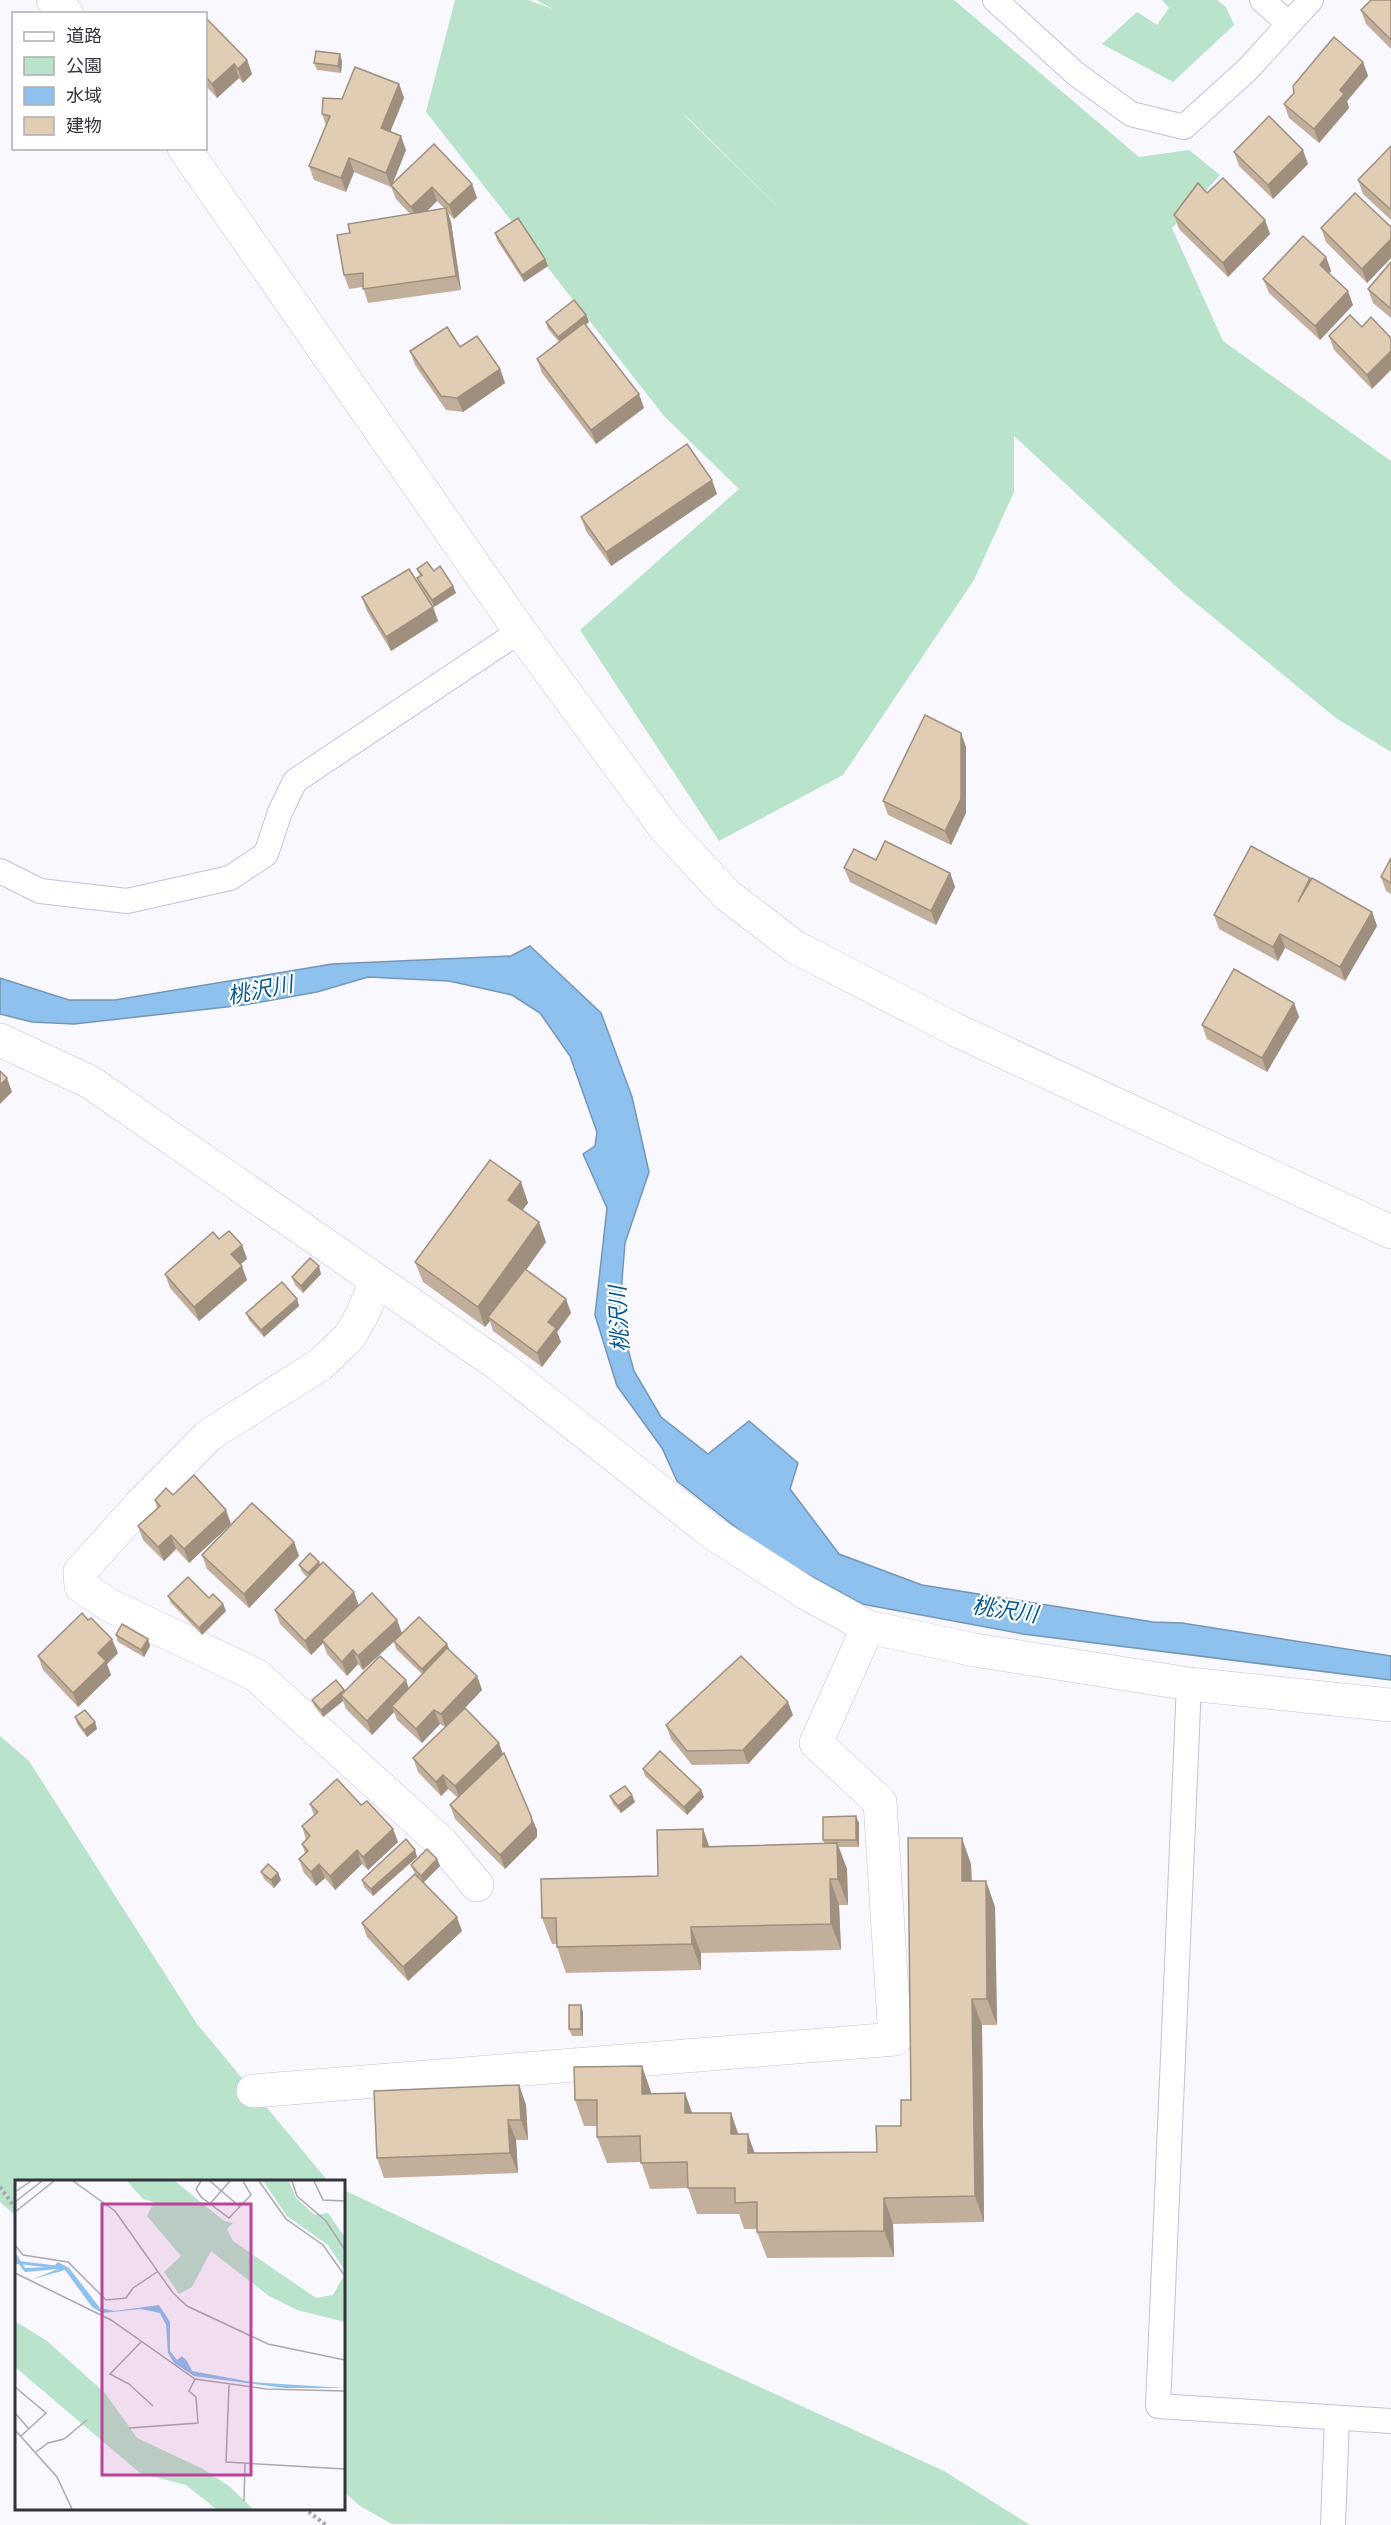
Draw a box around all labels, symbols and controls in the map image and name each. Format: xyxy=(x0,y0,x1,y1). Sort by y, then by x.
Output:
legend xyxy=(12,12,207,150)
text: 道路 xyxy=(66,24,102,46)
text: 公園 xyxy=(66,54,102,76)
text: 水域 xyxy=(66,84,102,106)
text: 建物 xyxy=(66,114,102,136)
water label: 桃沢川 xyxy=(225,969,297,1009)
water label: 桃沢川 xyxy=(603,1283,633,1353)
water label: 桃沢川 xyxy=(970,1591,1042,1627)
inset map xyxy=(15,2180,345,2510)

